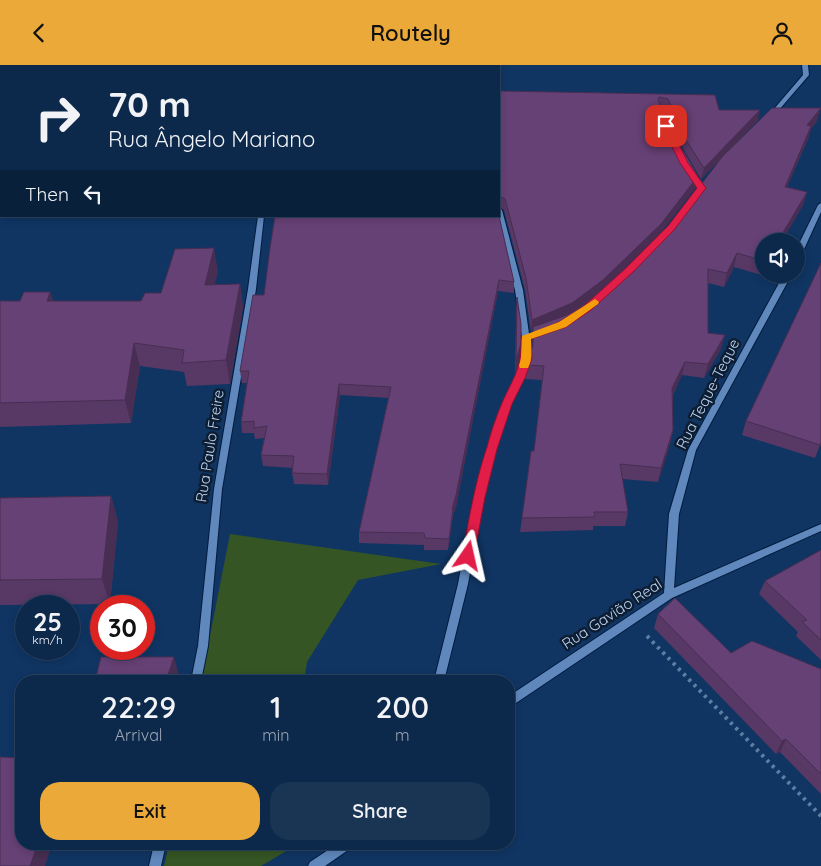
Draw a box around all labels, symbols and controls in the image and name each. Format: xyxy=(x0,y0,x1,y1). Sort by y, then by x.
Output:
icon: back xyxy=(25,19,53,47)
text: Routely xyxy=(370,19,451,47)
icon: person xyxy=(768,19,796,47)
text: 70 m xyxy=(108,82,191,126)
icon: right xyxy=(25,85,90,150)
pin xyxy=(645,105,687,147)
icon: arrive xyxy=(652,112,680,140)
text: Rua Ângelo Mariano xyxy=(108,125,315,153)
icon: left xyxy=(79,180,107,208)
text: Then xyxy=(25,182,69,206)
map controls xyxy=(755,233,805,283)
button: sound xyxy=(755,233,805,283)
street label: Rua Teque-Teque xyxy=(672,335,744,452)
street label: Rua Paulo Freire xyxy=(191,388,228,504)
position arrow xyxy=(441,529,493,581)
street label: Rua Gavião Real xyxy=(558,574,665,653)
speed limit sign: 30 xyxy=(90,595,155,660)
text: 25 xyxy=(33,606,62,637)
text: km/h xyxy=(32,632,63,647)
text: 22:29 xyxy=(101,688,176,726)
text: 1 xyxy=(270,688,282,726)
text: 200 xyxy=(375,688,429,726)
text: Arrival xyxy=(115,725,163,745)
text: min xyxy=(262,725,289,745)
text: m xyxy=(395,725,409,745)
button: Exit xyxy=(40,782,260,840)
button: Share xyxy=(270,782,490,840)

